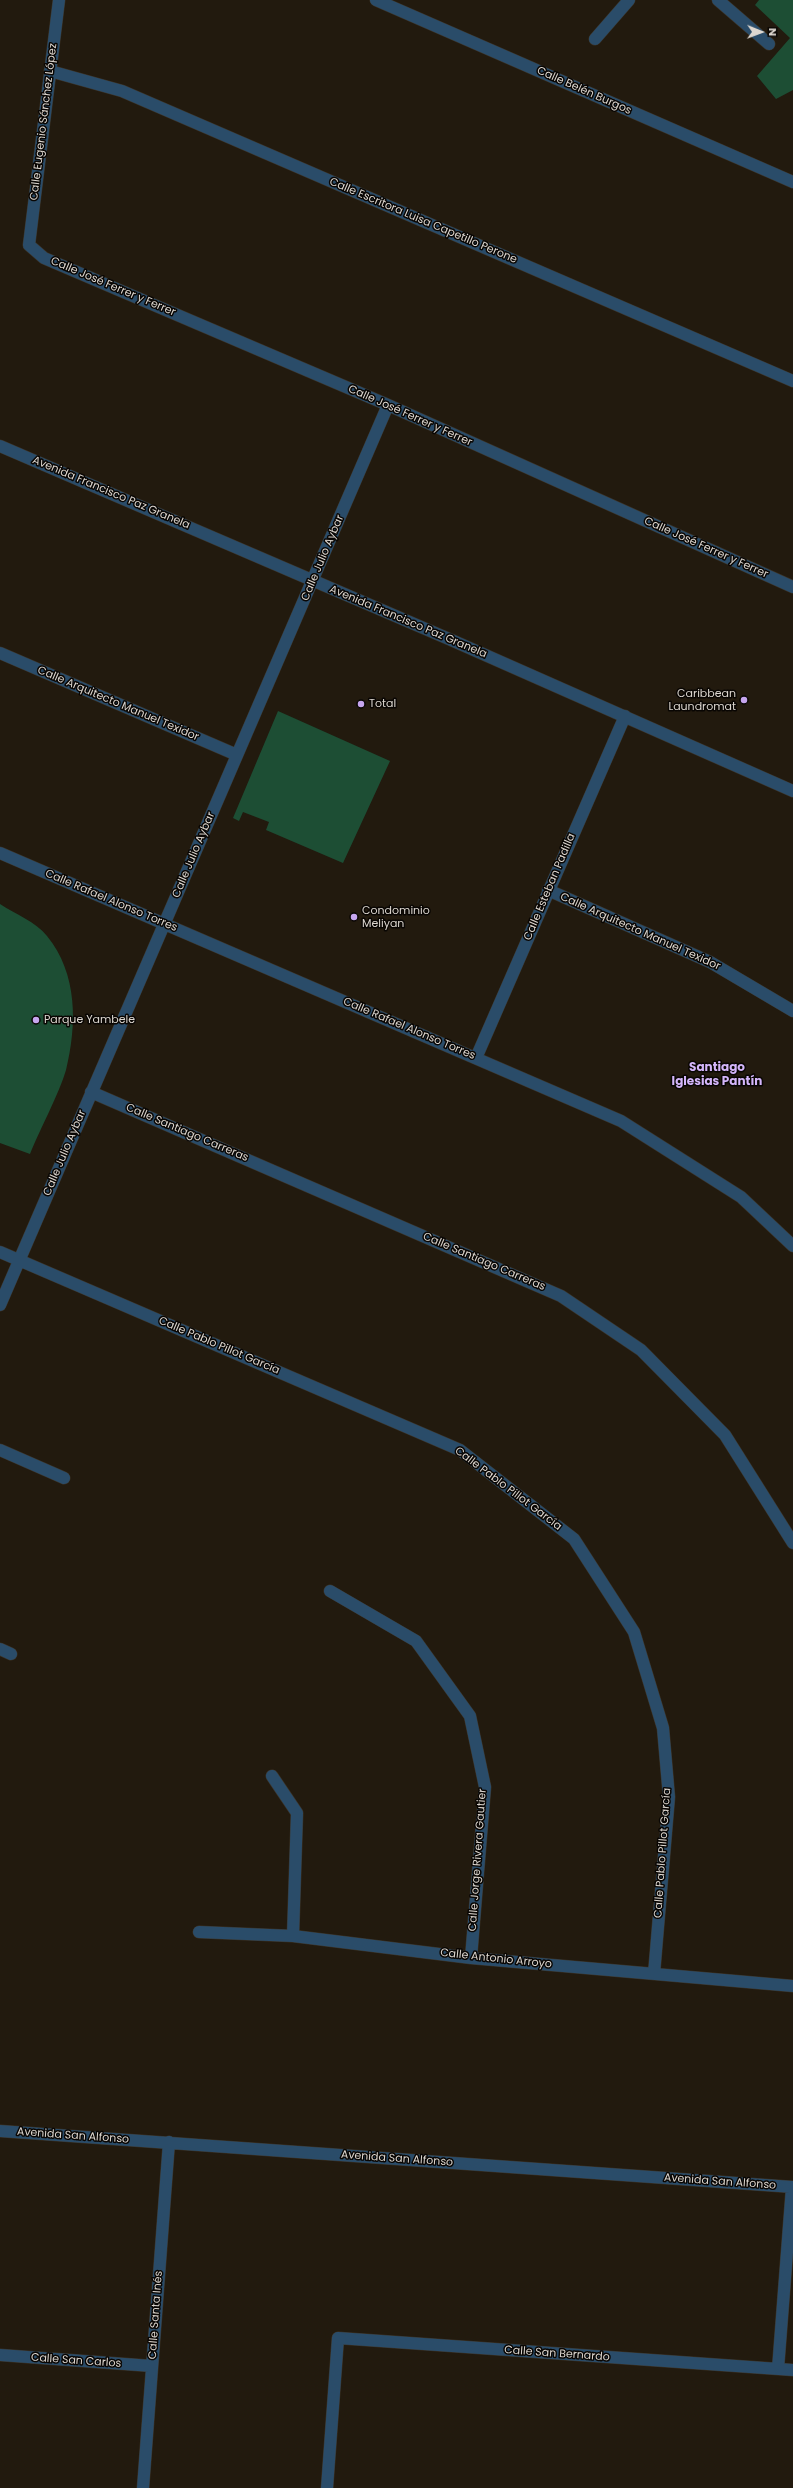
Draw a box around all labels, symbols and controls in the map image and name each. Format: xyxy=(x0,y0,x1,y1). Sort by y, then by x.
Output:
north arrow xyxy=(741,12,781,52)
text: N xyxy=(765,28,781,36)
street label: Calle Eugenio Sánchez López xyxy=(28,43,60,201)
street label: Calle Belén Burgos xyxy=(535,64,633,118)
street label: Calle Escritora Luisa Capetillo Perone xyxy=(327,175,519,267)
street label: Calle José Ferrer y Ferrer xyxy=(49,255,177,319)
street label: Calle José Ferrer y Ferrer xyxy=(346,383,474,449)
street label: Avenida Francisco Paz Granela xyxy=(30,454,192,532)
street label: Calle Julio Aybar xyxy=(299,513,347,603)
street label: Calle José Ferrer y Ferrer xyxy=(642,515,770,581)
street label: Avenida Francisco Paz Granela xyxy=(327,583,489,661)
street label: Calle Arquitecto Manuel Texidor xyxy=(35,664,201,744)
place label: Caribbean Laundromat xyxy=(668,687,736,713)
marker: Caribbean Laundromat xyxy=(739,695,749,705)
place label: Total xyxy=(369,697,396,711)
marker: Total xyxy=(356,699,366,709)
street label: Calle Julio Aybar xyxy=(170,810,218,900)
street label: Calle Esteban Padilla xyxy=(521,832,579,942)
street label: Calle Rafael Alonso Torres xyxy=(43,867,179,935)
street label: Calle Arquitecto Manuel Texidor xyxy=(558,891,722,973)
place label: Condominio Meliyan xyxy=(362,904,430,930)
marker: Condominio Meliyan xyxy=(349,912,359,922)
street label: Calle Rafael Alonso Torres xyxy=(341,995,477,1063)
place label: Parque Yambele xyxy=(44,1013,135,1027)
marker: Parque Yambele xyxy=(31,1015,41,1025)
district label: Santiago Iglesias Pantín xyxy=(672,1061,762,1089)
street label: Calle Santiago Carreras xyxy=(124,1101,250,1165)
street label: Calle Julio Aybar xyxy=(41,1108,89,1198)
street label: Calle Santiago Carreras xyxy=(421,1230,547,1294)
street label: Calle Pablo Pillot García xyxy=(156,1314,282,1378)
street label: Calle Pablo Pillot García xyxy=(452,1444,564,1534)
street label: Calle Pablo Pillot García xyxy=(652,1787,674,1919)
street label: Calle Jorge Rivera Gautier xyxy=(466,1788,490,1932)
street label: Calle Antonio Arroyo xyxy=(440,1947,552,1971)
street label: Avenida San Alfonso xyxy=(16,2125,130,2147)
street label: Avenida San Alfonso xyxy=(340,2148,454,2170)
street label: Avenida San Alfonso xyxy=(663,2171,777,2193)
street label: Calle Santa Inés xyxy=(146,2270,166,2360)
street label: Calle San Bernardo xyxy=(504,2344,610,2364)
street label: Calle San Carlos xyxy=(30,2351,122,2371)

